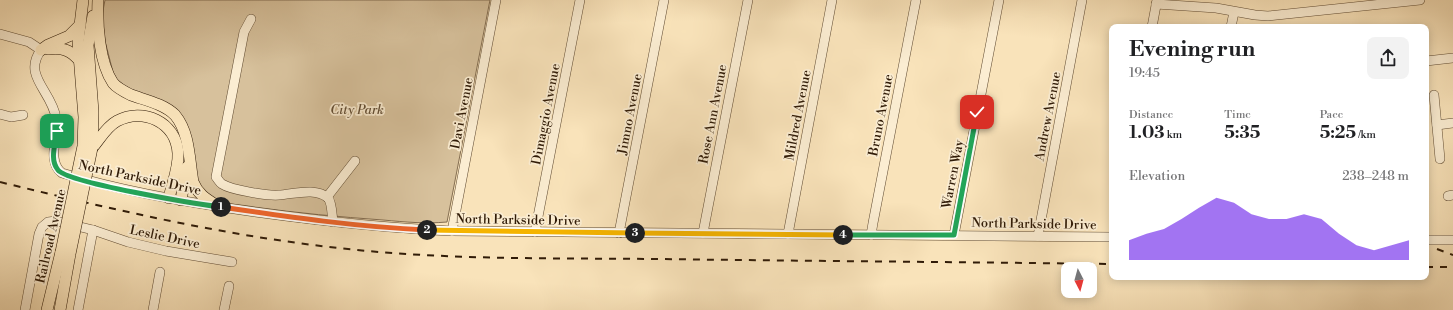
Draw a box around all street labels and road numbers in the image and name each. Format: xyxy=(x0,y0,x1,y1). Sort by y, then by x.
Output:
street label: Dimaggio Avenue xyxy=(528,62,564,166)
street label: Rose Ann Avenue xyxy=(695,63,731,165)
street label: Mildred Avenue xyxy=(781,68,815,162)
street label: Andrew Avenue xyxy=(1031,70,1065,163)
street label: Jimno Avenue xyxy=(614,72,646,157)
street label: Bruno Avenue xyxy=(865,72,897,158)
street label: Davi Avenue xyxy=(447,75,477,150)
street label: Warren Way xyxy=(938,138,968,211)
street label: North Parkside Drive xyxy=(77,157,203,199)
street label: Railroad Avenue xyxy=(32,187,70,285)
street label: North Parkside Drive xyxy=(455,211,581,229)
street label: North Parkside Drive xyxy=(971,215,1097,233)
street label: Leslie Drive xyxy=(128,222,202,252)

